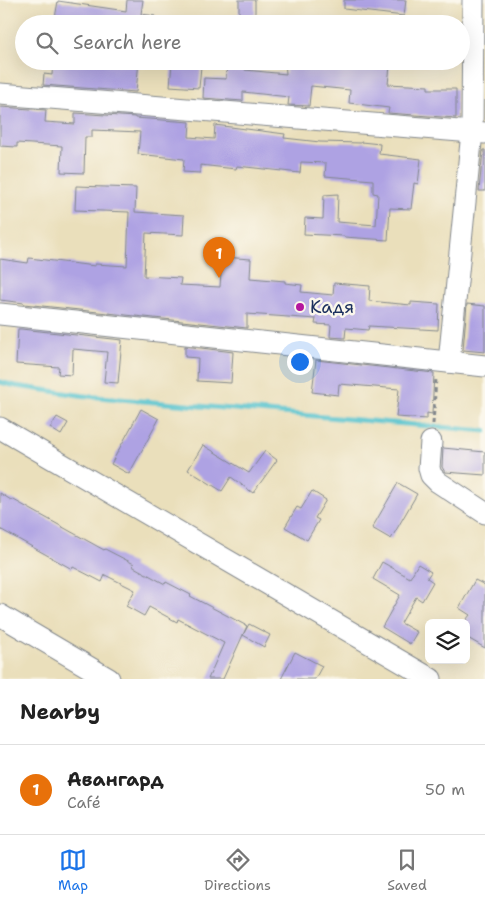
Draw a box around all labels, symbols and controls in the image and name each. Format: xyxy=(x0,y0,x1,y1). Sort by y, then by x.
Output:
search box xyxy=(15,15,470,70)
icon: search xyxy=(33,29,61,57)
text: Search here xyxy=(73,30,182,55)
pin: 1 xyxy=(203,237,235,278)
place label: Кадя xyxy=(310,295,354,319)
marker: Кадя xyxy=(294,301,306,313)
your location xyxy=(287,349,313,375)
map controls xyxy=(425,619,470,664)
button: layers xyxy=(425,619,470,664)
text: Nearby xyxy=(20,698,100,726)
text: Авангард xyxy=(67,767,164,792)
text: 1 xyxy=(32,779,40,800)
text: 50 m xyxy=(425,779,465,800)
text: Café xyxy=(67,792,101,813)
tab: Map xyxy=(58,846,88,894)
tab: Directions xyxy=(204,846,271,894)
tab: Saved xyxy=(387,846,427,894)

